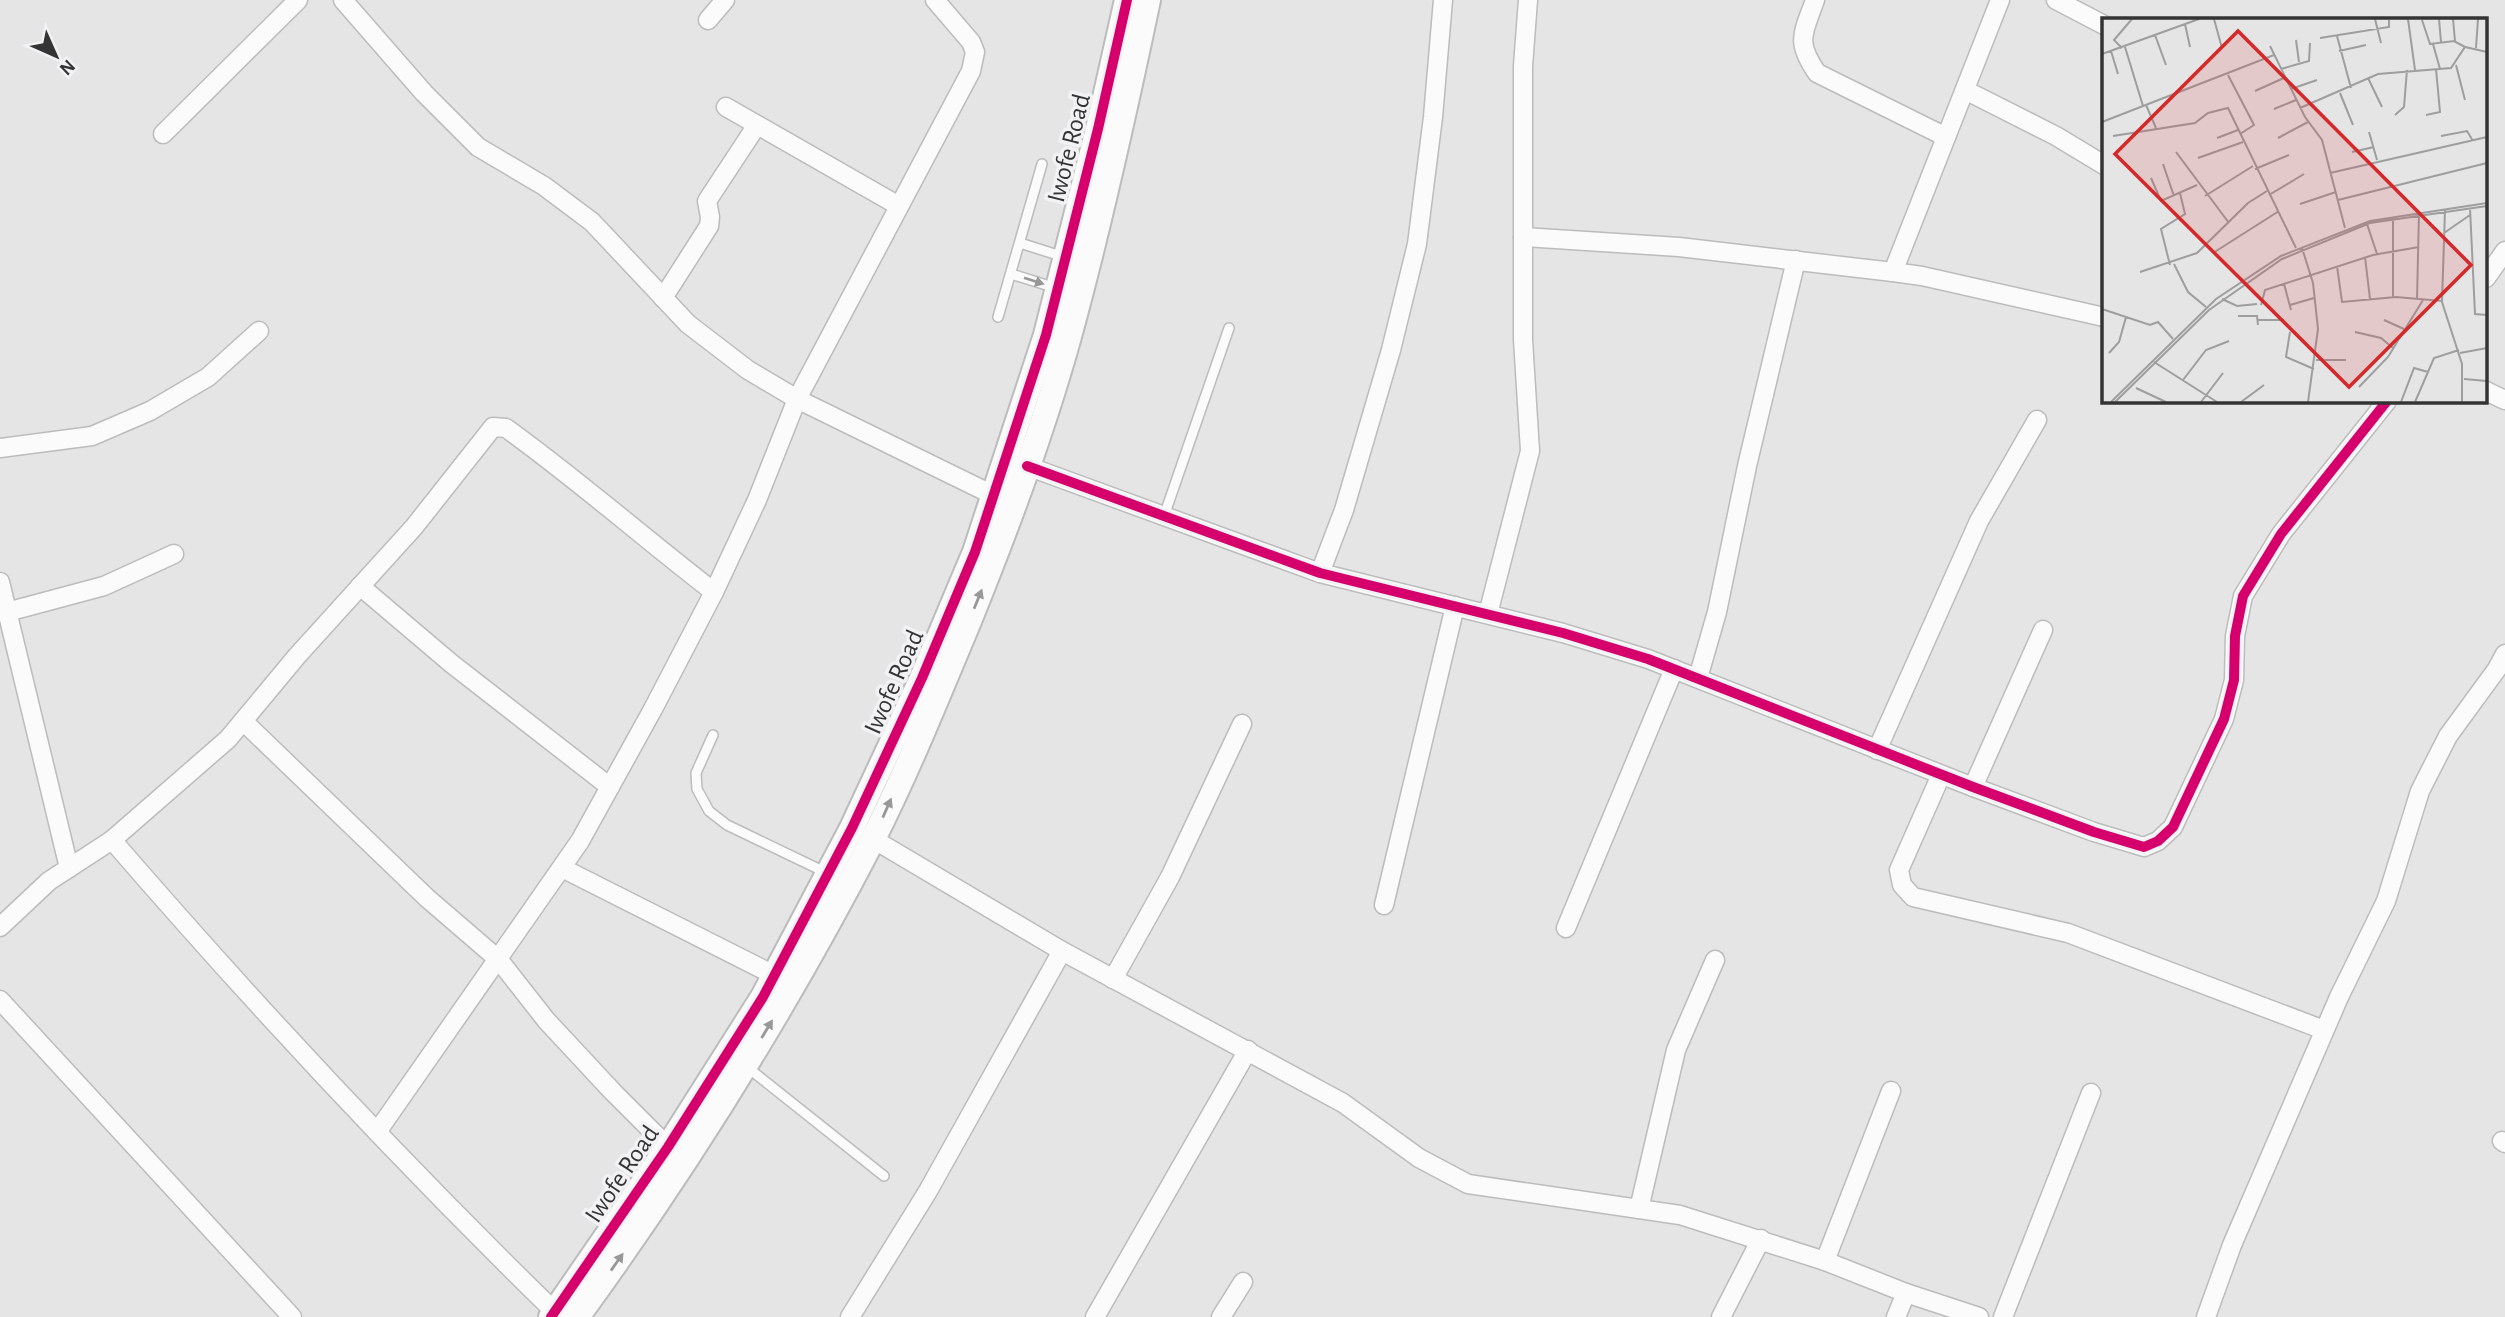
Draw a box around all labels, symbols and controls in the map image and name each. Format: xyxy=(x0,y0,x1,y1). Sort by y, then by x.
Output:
inset map xyxy=(2102,18,2488,402)
north arrow xyxy=(21,21,91,91)
text: N xyxy=(56,56,78,78)
street label: Iwofe Road xyxy=(1043,91,1095,205)
one-way arrow xyxy=(1024,276,1045,287)
one-way arrow xyxy=(972,589,983,610)
street label: Iwofe Road xyxy=(860,626,928,738)
one-way arrow xyxy=(881,798,893,818)
one-way arrow xyxy=(761,1020,773,1039)
street label: Iwofe Road xyxy=(580,1121,664,1227)
one-way arrow xyxy=(610,1253,624,1271)

